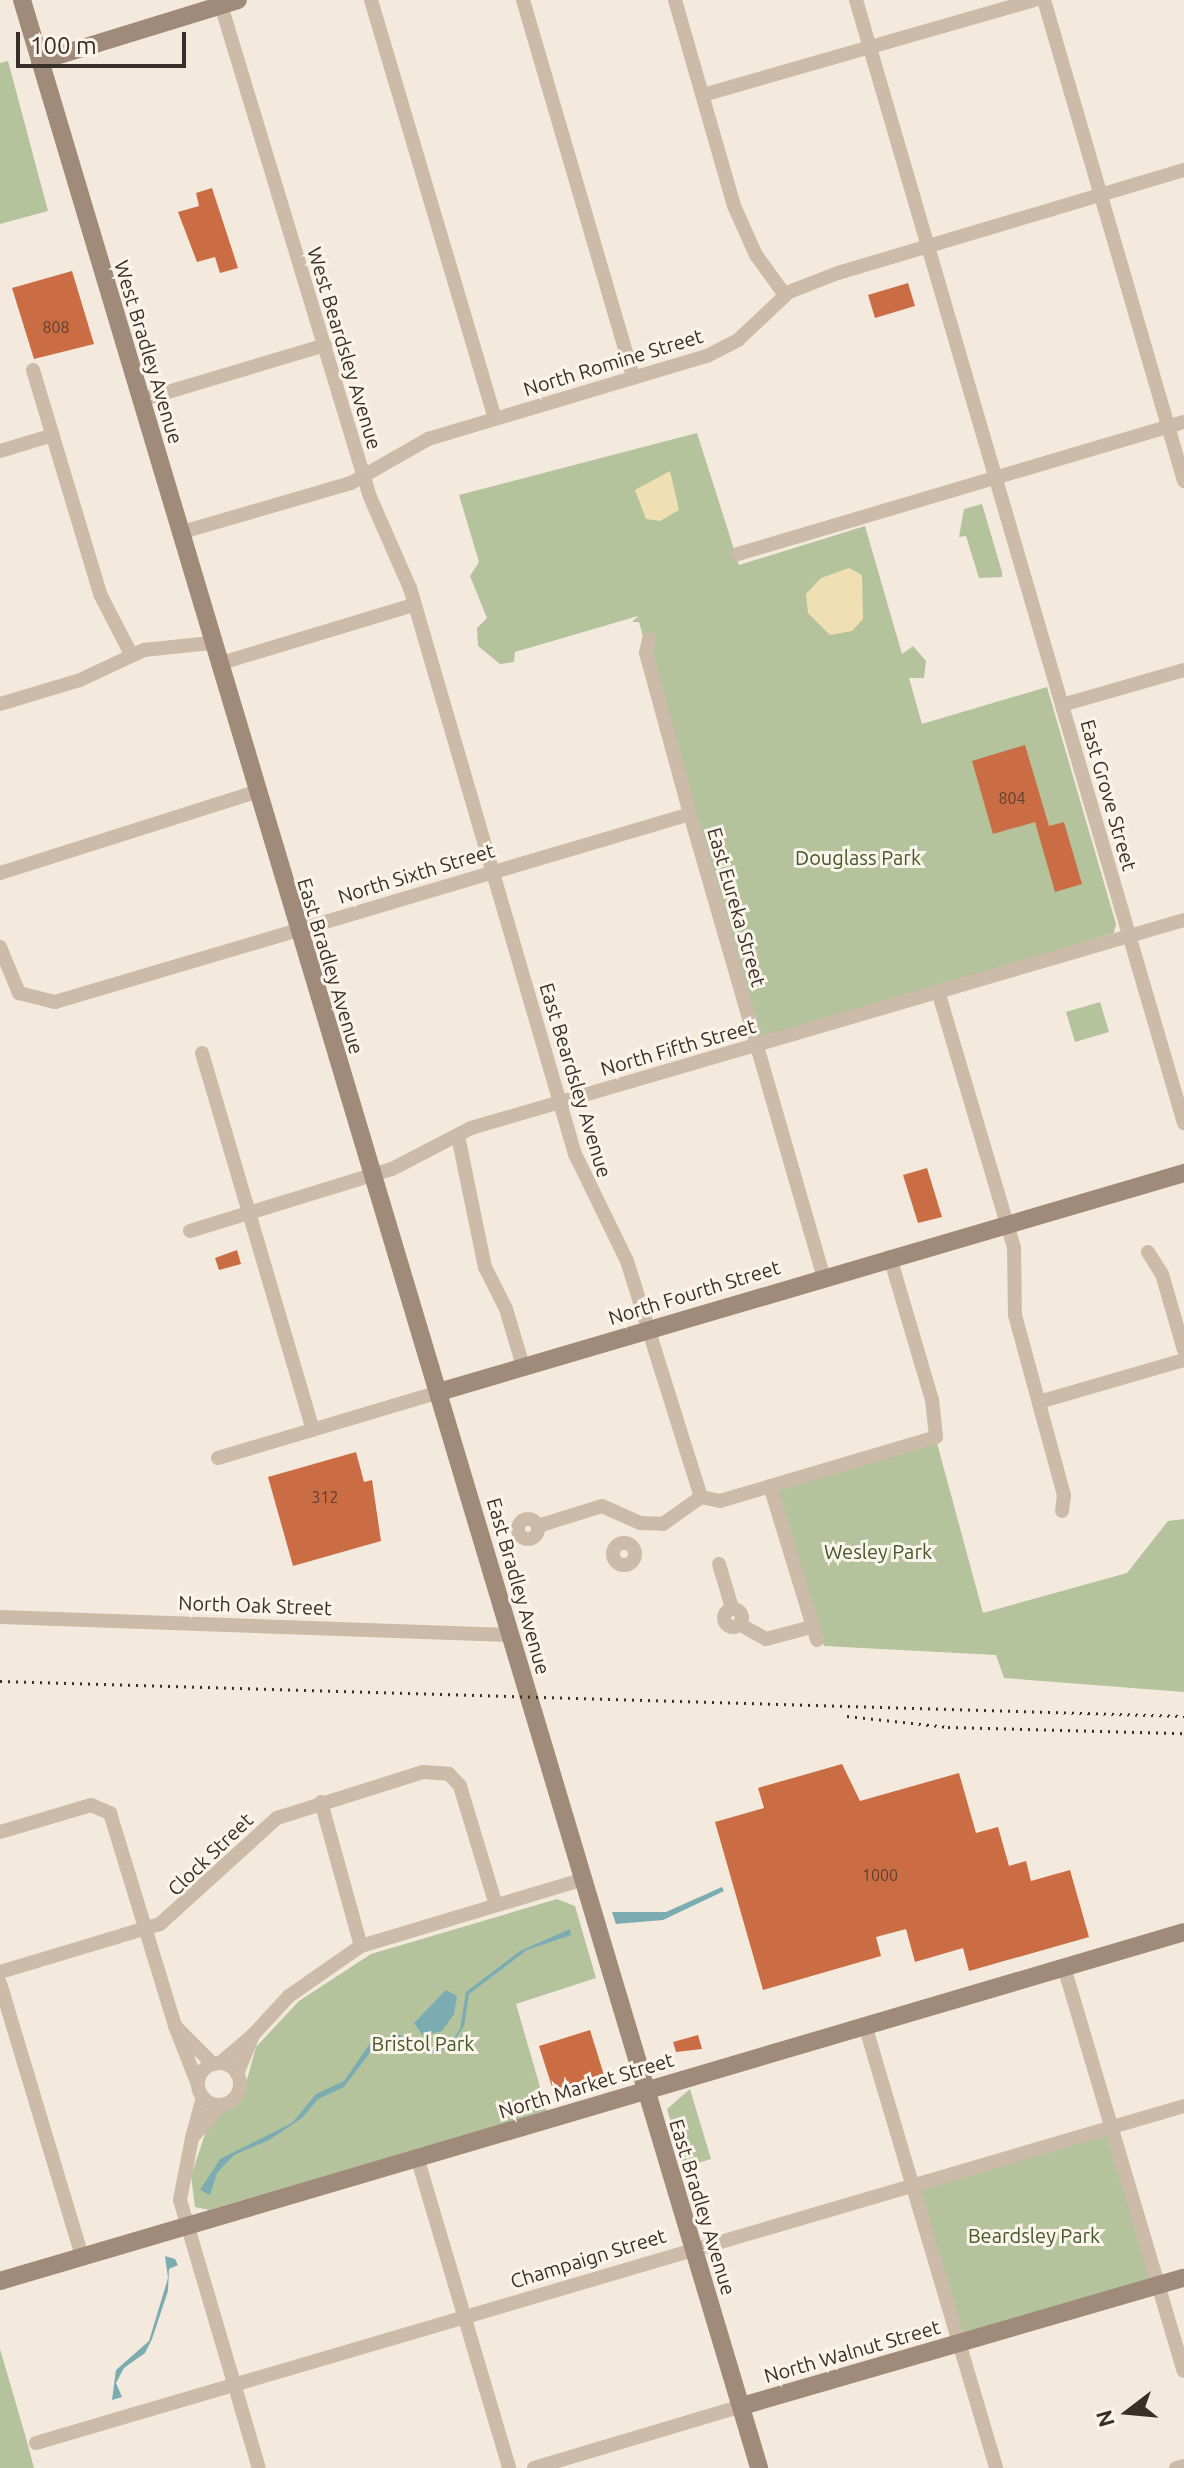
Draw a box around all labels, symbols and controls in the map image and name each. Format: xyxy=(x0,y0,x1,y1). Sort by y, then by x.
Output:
scale bar xyxy=(20,16,190,66)
text: 100 m xyxy=(30,32,97,59)
street label: West Beardsley Avenue xyxy=(303,244,387,452)
street label: West Bradley Avenue xyxy=(110,257,188,447)
house number: 808 xyxy=(42,317,70,337)
street label: North Romine Street xyxy=(520,323,706,401)
street label: East Grove Street xyxy=(1076,717,1142,873)
house number: 804 xyxy=(998,788,1026,808)
street label: East Eureka Street xyxy=(703,825,771,989)
street label: North Sixth Street xyxy=(335,838,497,908)
park label: Douglass Park xyxy=(795,845,921,869)
street label: East Bradley Avenue xyxy=(293,875,369,1057)
street label: East Beardsley Avenue xyxy=(535,980,617,1180)
street label: North Fifth Street xyxy=(598,1013,758,1081)
street label: North Fourth Street xyxy=(605,1254,783,1330)
house number: 312 xyxy=(311,1487,339,1507)
street label: East Bradley Avenue xyxy=(482,1495,556,1677)
park label: Wesley Park xyxy=(824,1539,932,1563)
street label: North Oak Street xyxy=(178,1590,332,1620)
street label: Clock Street xyxy=(162,1808,258,1900)
house number: 1000 xyxy=(862,1865,898,1885)
park label: Bristol Park xyxy=(372,2031,474,2055)
street label: North Market Street xyxy=(496,2047,676,2123)
street label: East Bradley Avenue xyxy=(665,2116,741,2298)
street label: Champaign Street xyxy=(507,2223,669,2293)
park label: Beardsley Park xyxy=(968,2223,1100,2247)
street label: North Walnut Street xyxy=(761,2314,943,2388)
north arrow xyxy=(1088,2372,1168,2452)
text: N xyxy=(1090,2407,1119,2430)

